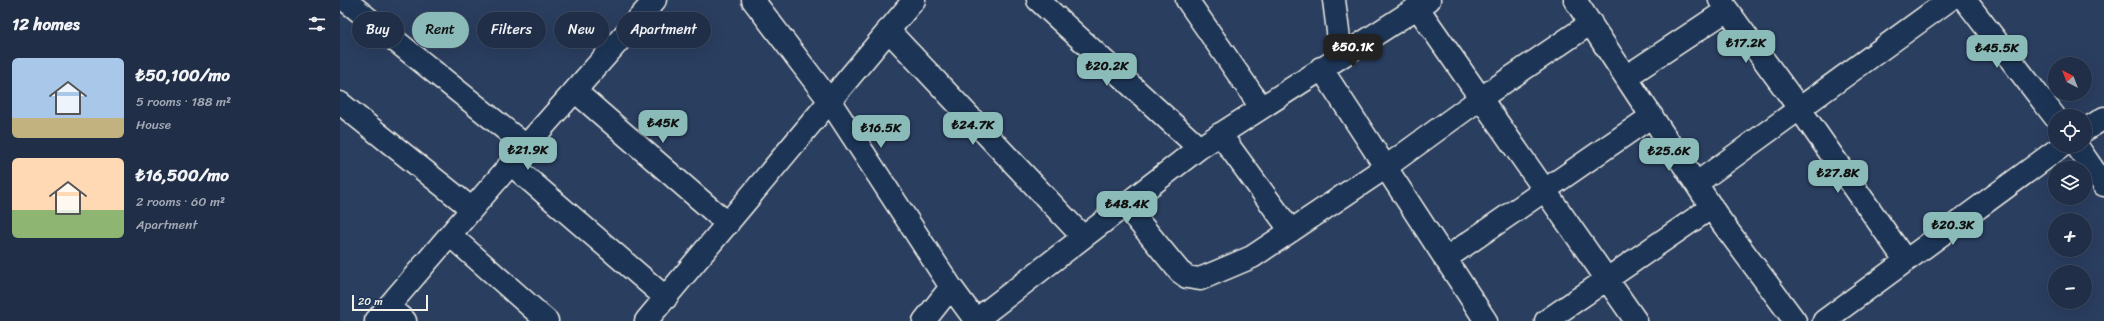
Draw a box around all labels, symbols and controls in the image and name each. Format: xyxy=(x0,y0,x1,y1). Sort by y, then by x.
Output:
text: 12 homes xyxy=(12,9,80,39)
chip: Buy xyxy=(352,12,404,48)
chip: Rent xyxy=(412,12,469,48)
chip: Filters xyxy=(477,12,546,48)
chip: New xyxy=(554,12,609,48)
chip: Apartment xyxy=(617,12,711,48)
icon: filters xyxy=(306,13,328,35)
pin: ₺17.2K xyxy=(1713,30,1779,64)
text: ₺17.2K xyxy=(1726,31,1766,54)
pin: ₺50.1K xyxy=(1320,34,1386,68)
text: ₺50.1K xyxy=(1333,35,1373,58)
pin: ₺45.5K xyxy=(1964,35,2030,69)
text: ₺45.5K xyxy=(1975,36,2019,59)
pin: ₺20.2K xyxy=(1074,53,1140,87)
text: ₺20.2K xyxy=(1086,54,1128,77)
north arrow xyxy=(2048,57,2092,101)
map controls xyxy=(2048,57,2092,309)
text: ₺50,100/mo xyxy=(136,60,230,90)
icon: home xyxy=(44,74,92,122)
text: 5 rooms · 188 m² xyxy=(136,90,231,113)
button: locate xyxy=(2048,109,2092,153)
pin: ₺45K xyxy=(639,110,687,144)
text: ₺45K xyxy=(647,111,679,134)
pin: ₺24.7K xyxy=(940,112,1006,146)
text: House xyxy=(136,113,171,136)
text: ₺24.7K xyxy=(952,113,994,136)
pin: ₺16.5K xyxy=(848,115,914,149)
text: ₺16.5K xyxy=(861,116,901,139)
pin: ₺21.9K xyxy=(495,137,561,171)
text: ₺21.9K xyxy=(508,138,548,161)
pin: ₺25.6K xyxy=(1636,138,1702,172)
text: ₺25.6K xyxy=(1648,139,1690,162)
text: ₺16,500/mo xyxy=(136,160,229,190)
pin: ₺27.8K xyxy=(1805,160,1871,194)
text: ₺27.8K xyxy=(1817,161,1859,184)
button: layers xyxy=(2048,161,2092,205)
icon: home xyxy=(44,174,92,222)
text: 2 rooms · 60 m² xyxy=(136,190,225,213)
pin: ₺48.4K xyxy=(1094,191,1160,225)
text: ₺48.4K xyxy=(1105,192,1149,215)
pin: ₺20.3K xyxy=(1920,212,1986,246)
text: Apartment xyxy=(136,213,197,236)
text: ₺20.3K xyxy=(1932,213,1974,236)
button: + xyxy=(2048,213,2092,257)
button: − xyxy=(2048,265,2092,309)
text: 20 m xyxy=(358,292,383,311)
scale bar xyxy=(352,293,428,312)

